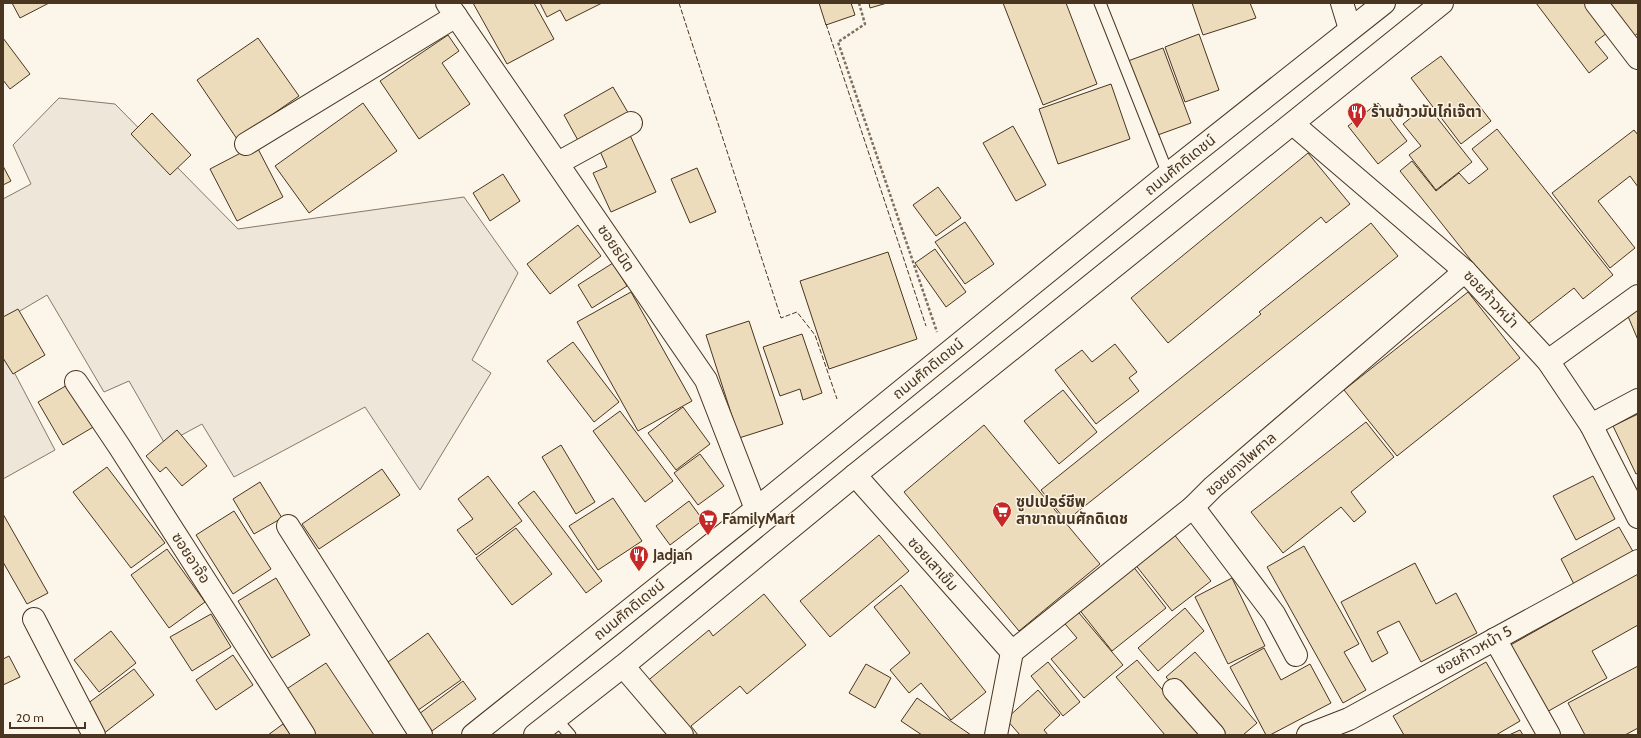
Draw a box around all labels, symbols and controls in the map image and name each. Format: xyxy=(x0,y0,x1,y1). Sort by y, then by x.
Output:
restaurant icon: ร้านข้าวมันไก่เจ๊ตา xyxy=(1346,101,1368,129)
place label: ร้านข้าวมันไก่เจ๊ตา xyxy=(1371,103,1482,121)
street label: ถนนศักดิเดชน์ xyxy=(1141,131,1219,199)
street label: ซอยธนิต xyxy=(594,221,638,275)
street label: ซอยก้าวหน้า xyxy=(1460,266,1522,332)
street label: ถนนศักดิเดชน์ xyxy=(889,335,967,403)
street label: ซอยยางไพศาล xyxy=(1202,428,1280,500)
place label: ซูปเปอร์ชีพ สาขาถนนศักดิเดช xyxy=(1016,493,1128,528)
supermarket icon: ซูปเปอร์ชีพ สาขาถนนศักดิเดช xyxy=(991,500,1013,528)
supermarket icon: FamilyMart xyxy=(697,508,719,536)
place label: FamilyMart xyxy=(722,510,795,528)
street label: ซอยอาจ๊อ xyxy=(168,529,214,587)
street label: ซอยเสาเข็ม xyxy=(904,533,962,595)
restaurant icon: Jadjan xyxy=(628,544,650,572)
place label: Jadjan xyxy=(652,546,692,564)
street label: ถนนศักดิเดชน์ xyxy=(590,576,668,644)
street label: ซอยก้าวหน้า 5 xyxy=(1433,622,1515,678)
scale bar xyxy=(10,704,85,730)
text: 20 m xyxy=(16,710,44,725)

